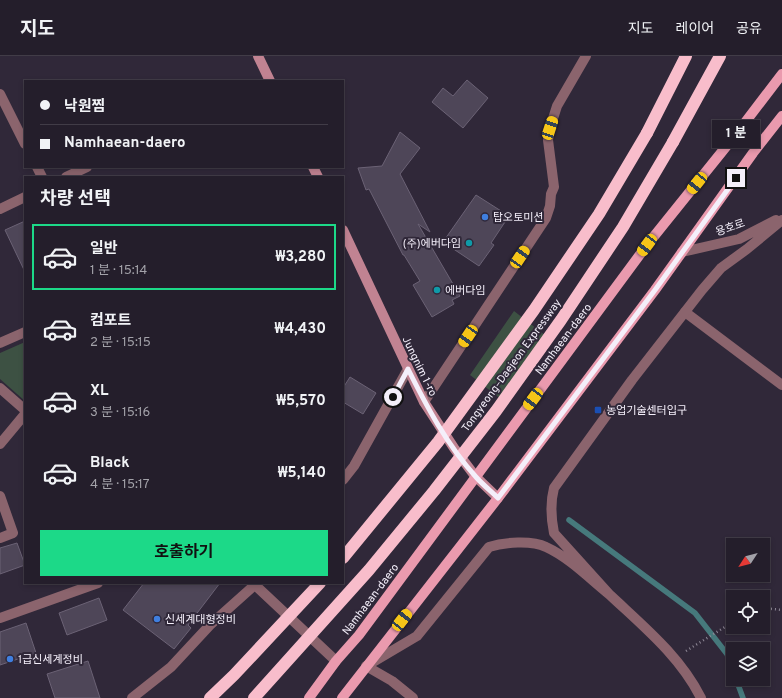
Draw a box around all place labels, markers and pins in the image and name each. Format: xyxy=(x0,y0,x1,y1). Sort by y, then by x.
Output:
place label: 탑오토미션 xyxy=(493,211,544,225)
marker: 탑오토미션 xyxy=(480,212,490,222)
place label: (주)에버다임 xyxy=(403,237,461,251)
marker: (주)에버다임 xyxy=(464,238,474,248)
place label: 에버다임 xyxy=(445,284,485,298)
marker: 에버다임 xyxy=(432,285,442,295)
place label: 농업기술센터입구 xyxy=(606,404,687,418)
marker: 농업기술센터입구 xyxy=(593,405,603,415)
place label: 신세계대형정비 xyxy=(165,613,236,627)
marker: 신세계대형정비 xyxy=(152,614,162,624)
place label: 1급신세계정비 xyxy=(18,653,83,667)
marker: 1급신세계정비 xyxy=(5,654,15,664)

